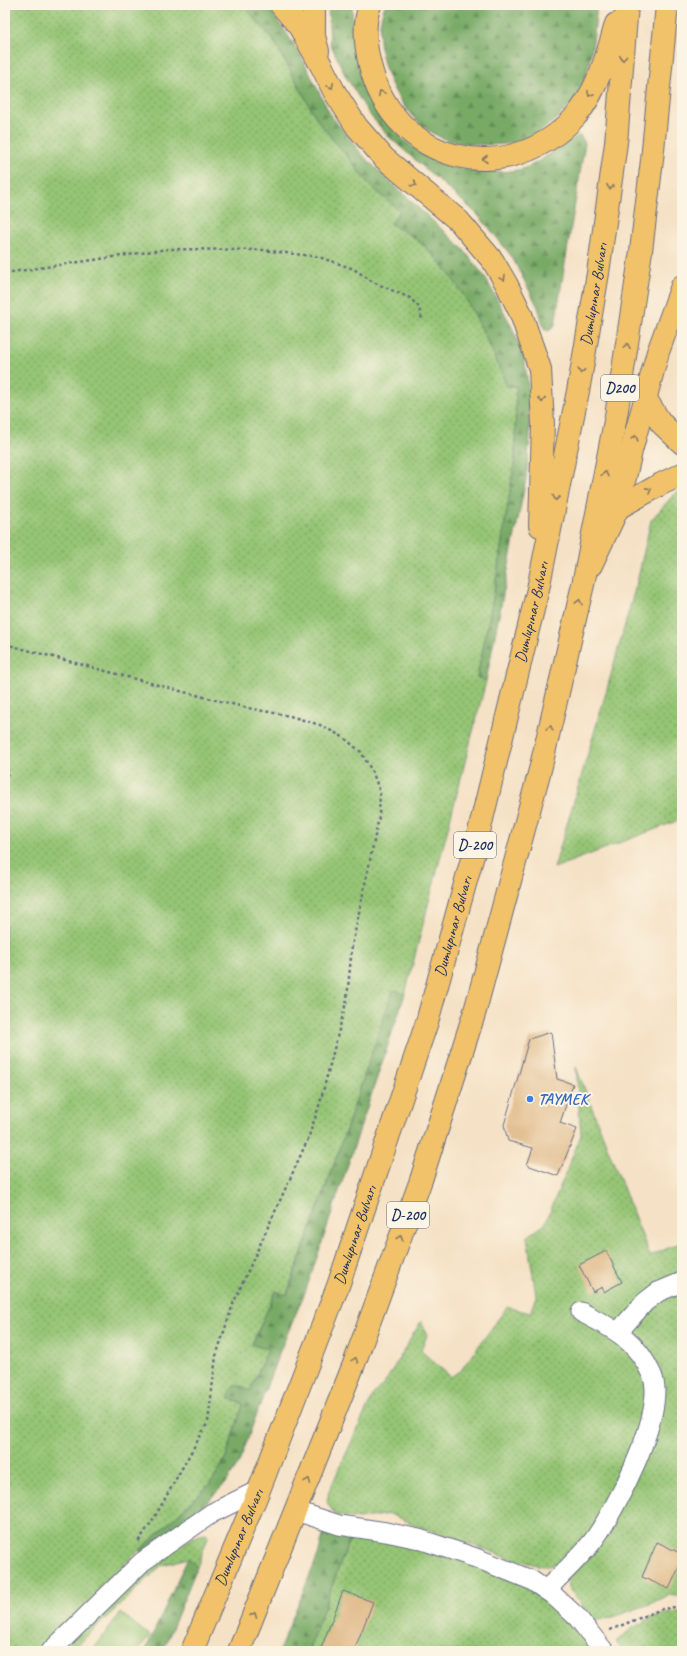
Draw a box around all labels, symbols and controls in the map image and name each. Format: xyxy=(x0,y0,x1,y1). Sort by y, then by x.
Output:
one-way arrow xyxy=(619,55,628,61)
one-way arrow xyxy=(326,81,334,89)
one-way arrow xyxy=(378,90,386,98)
one-way arrow xyxy=(587,90,595,97)
one-way arrow xyxy=(482,155,488,163)
one-way arrow xyxy=(410,179,417,186)
one-way arrow xyxy=(606,184,615,190)
street label: Dumlupınar Bulvarı xyxy=(576,241,612,347)
one-way arrow xyxy=(498,273,506,281)
one-way arrow xyxy=(622,343,631,349)
one-way arrow xyxy=(577,368,586,374)
road number: D200 xyxy=(601,375,639,401)
one-way arrow xyxy=(538,397,547,403)
one-way arrow xyxy=(630,435,639,442)
one-way arrow xyxy=(600,471,608,477)
one-way arrow xyxy=(645,488,653,495)
one-way arrow xyxy=(552,495,561,502)
street label: Dumlupınar Bulvarı xyxy=(510,559,554,665)
one-way arrow xyxy=(574,598,582,605)
one-way arrow xyxy=(545,725,553,731)
road number: D-200 xyxy=(454,832,496,858)
street label: Dumlupınar Bulvarı xyxy=(430,873,477,979)
place label: TAYMEK xyxy=(538,1089,592,1109)
marker: TAYMEK xyxy=(525,1094,535,1104)
street label: Dumlupınar Bulvarı xyxy=(329,1182,381,1287)
road number: D-200 xyxy=(387,1202,429,1228)
one-way arrow xyxy=(395,1235,403,1242)
one-way arrow xyxy=(351,1357,359,1364)
one-way arrow xyxy=(303,1478,311,1485)
street label: Dumlupınar Bulvarı xyxy=(210,1485,269,1589)
one-way arrow xyxy=(249,1611,257,1619)

